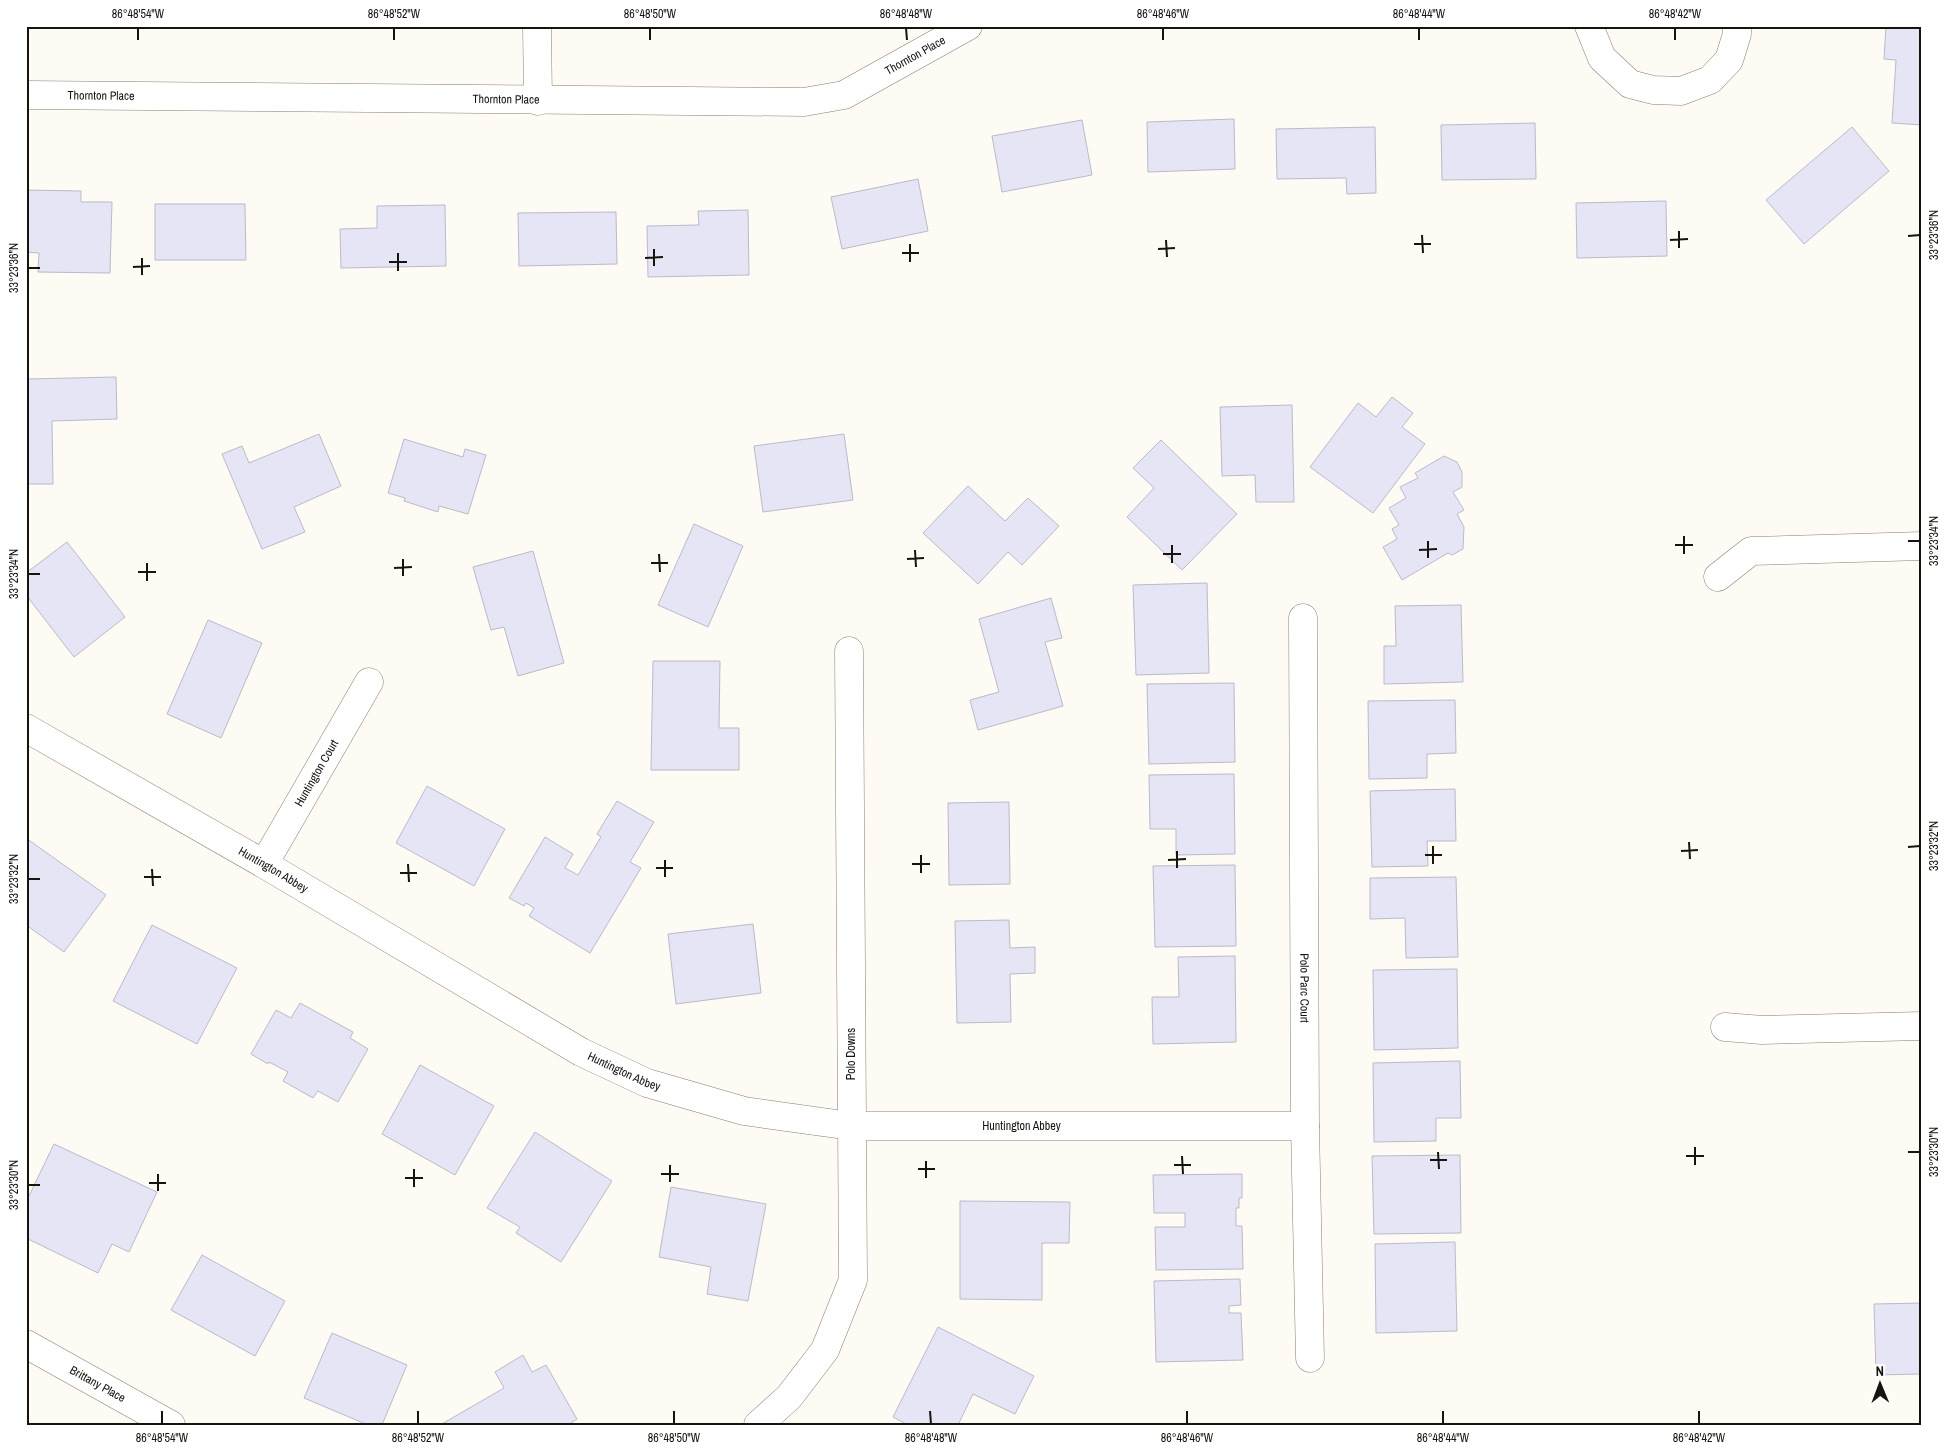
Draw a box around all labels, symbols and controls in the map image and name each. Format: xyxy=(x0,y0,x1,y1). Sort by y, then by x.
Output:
text: 86°48'54"W xyxy=(112,6,165,22)
text: 86°48'52"W xyxy=(368,6,421,22)
text: 86°48'50"W xyxy=(624,6,677,22)
text: 86°48'48"W xyxy=(880,6,933,22)
text: 86°48'46"W xyxy=(1137,6,1190,22)
text: 86°48'44"W xyxy=(1393,6,1446,22)
text: 86°48'42"W xyxy=(1649,6,1702,22)
street label: Thornton Place xyxy=(882,32,948,79)
street label: Thornton Place xyxy=(67,87,135,104)
street label: Thornton Place xyxy=(472,91,539,108)
text: 33°23'36"N xyxy=(1926,210,1942,260)
text: 33°23'36"N xyxy=(6,243,22,293)
text: 33°23'34"N xyxy=(1926,516,1942,566)
text: 33°23'34"N xyxy=(6,549,22,599)
street label: Huntington Court xyxy=(291,736,342,810)
text: 33°23'32"N xyxy=(1926,821,1942,871)
street label: Huntington Abbey xyxy=(235,843,311,896)
text: 33°23'32"N xyxy=(6,854,22,904)
street label: Polo Parc Court xyxy=(1296,953,1313,1023)
street label: Polo Downs xyxy=(843,1028,859,1080)
street label: Huntington Abbey xyxy=(585,1048,662,1094)
street label: Huntington Abbey xyxy=(982,1118,1061,1134)
text: 33°23'30"N xyxy=(1926,1127,1942,1177)
text: 33°23'30"N xyxy=(6,1160,22,1210)
north arrow xyxy=(1856,1358,1906,1408)
street label: Brittany Place xyxy=(67,1362,128,1406)
text: N xyxy=(1875,1362,1884,1380)
text: 86°48'54"W xyxy=(136,1430,189,1446)
text: 86°48'52"W xyxy=(392,1430,445,1446)
text: 86°48'50"W xyxy=(648,1430,701,1446)
text: 86°48'48"W xyxy=(905,1430,958,1446)
text: 86°48'46"W xyxy=(1161,1430,1214,1446)
text: 86°48'44"W xyxy=(1417,1430,1470,1446)
text: 86°48'42"W xyxy=(1673,1430,1726,1446)

